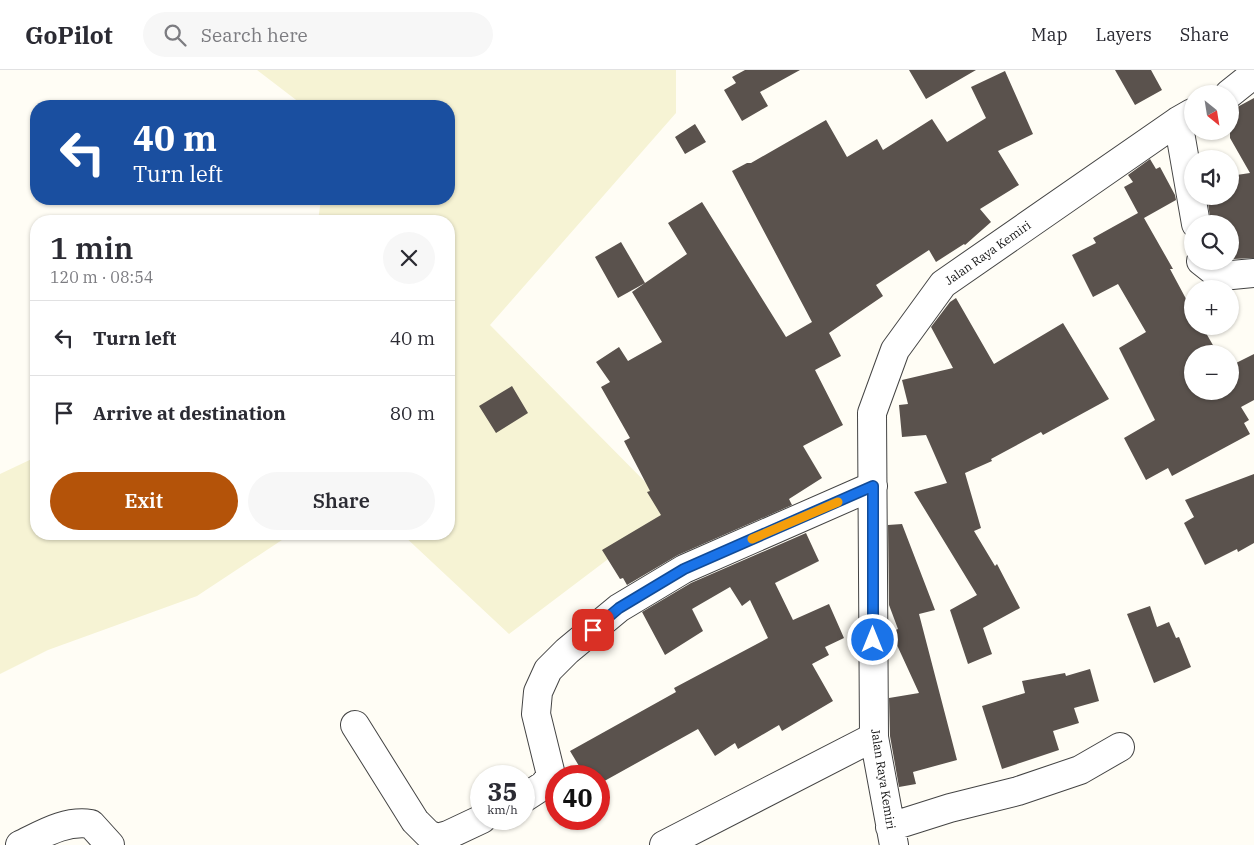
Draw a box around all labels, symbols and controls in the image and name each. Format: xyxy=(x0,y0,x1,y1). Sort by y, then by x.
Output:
search box xyxy=(143,12,493,57)
text: GoPilot xyxy=(25,19,113,51)
icon: search xyxy=(161,21,189,49)
text: Search here xyxy=(201,23,308,47)
text: Map xyxy=(1031,23,1068,46)
text: Layers xyxy=(1096,23,1152,46)
text: Share xyxy=(1180,23,1229,46)
north arrow xyxy=(1184,85,1239,140)
map controls xyxy=(1184,85,1239,400)
text: 40 m xyxy=(133,115,217,161)
icon: left xyxy=(50,120,115,185)
button: sound xyxy=(1184,150,1239,205)
text: Turn left xyxy=(133,159,223,188)
button: search xyxy=(1184,215,1239,270)
street label: Jalan Raya Kemiri xyxy=(942,217,1034,288)
text: 1 min xyxy=(50,228,133,267)
button: close xyxy=(383,232,435,284)
text: 120 m · 08:54 xyxy=(50,267,153,287)
button: + xyxy=(1184,280,1239,335)
icon: left xyxy=(50,324,78,352)
text: Turn left xyxy=(93,326,176,350)
text: 40 m xyxy=(390,326,435,350)
button: − xyxy=(1184,345,1239,400)
icon: arrive xyxy=(50,399,78,427)
text: Arrive at destination xyxy=(93,401,286,425)
text: 80 m xyxy=(390,401,435,425)
button: Exit xyxy=(50,472,238,530)
button: Share xyxy=(248,472,435,530)
pin xyxy=(572,609,614,651)
position arrow xyxy=(846,613,898,665)
icon: arrive xyxy=(579,616,607,644)
street label: Jalan Raya Kemiri xyxy=(868,728,899,830)
speed limit sign: 40 xyxy=(545,765,610,830)
text: 35 xyxy=(487,775,518,808)
text: km/h xyxy=(487,802,518,817)

